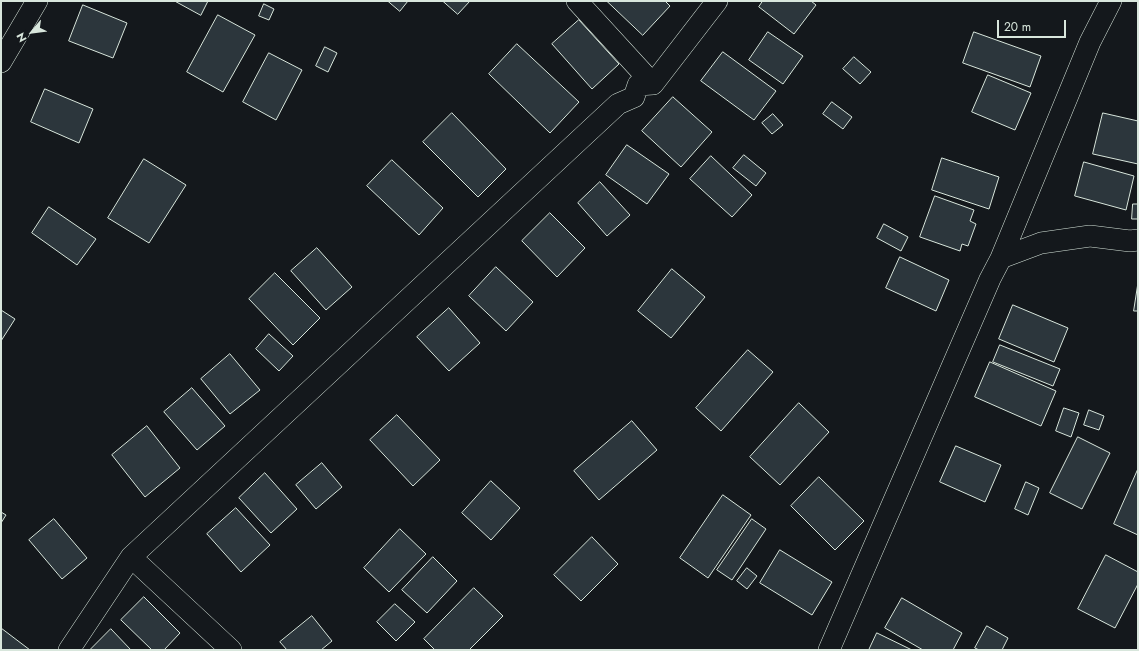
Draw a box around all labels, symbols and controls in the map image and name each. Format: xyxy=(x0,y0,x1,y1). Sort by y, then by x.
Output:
north arrow xyxy=(12,12,52,52)
scale bar xyxy=(999,12,1068,38)
text: 20 m xyxy=(1004,18,1031,36)
text: N xyxy=(12,30,31,45)

